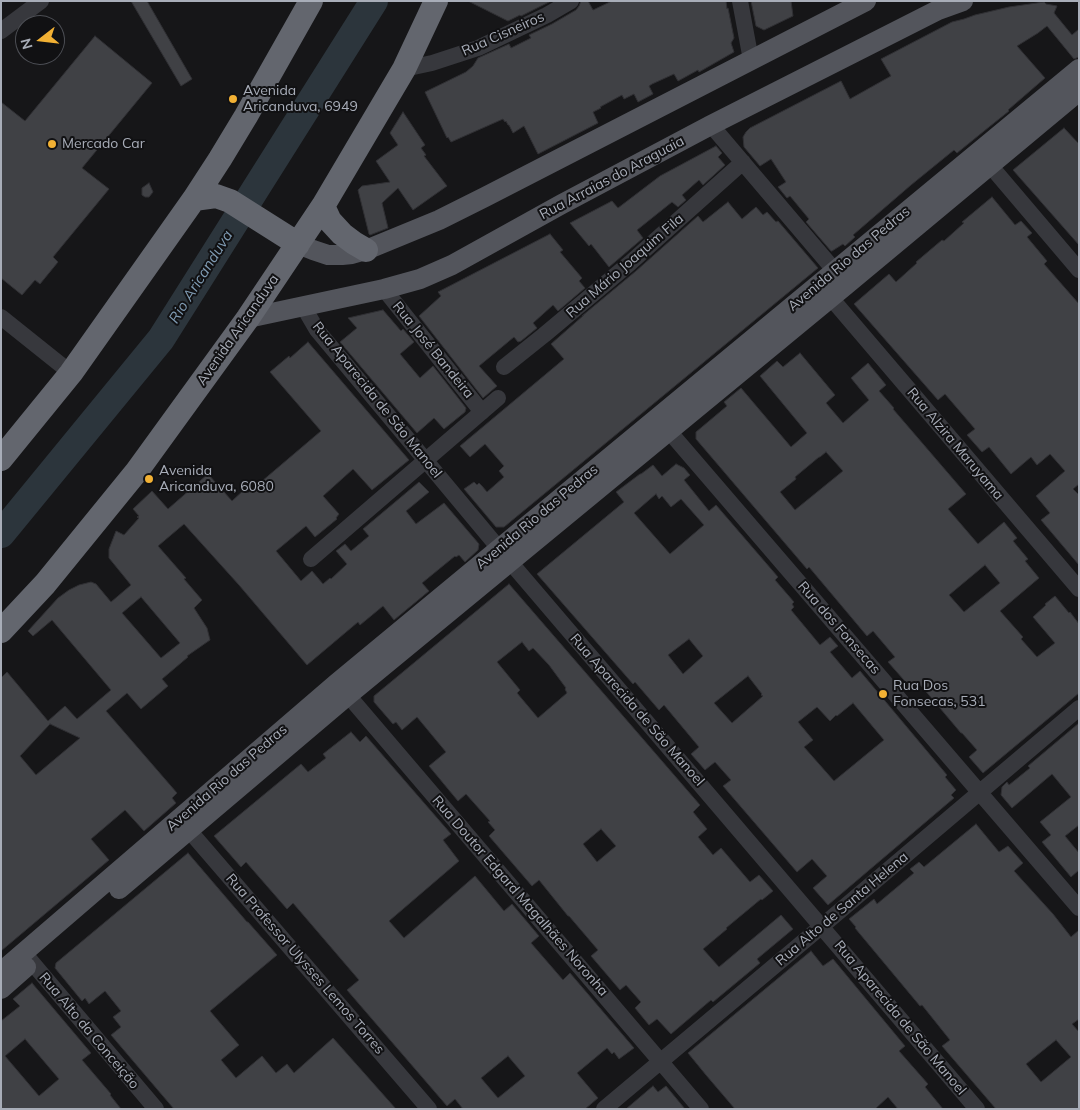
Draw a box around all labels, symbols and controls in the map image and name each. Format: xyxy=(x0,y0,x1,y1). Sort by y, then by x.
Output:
street label: Rua Cisneiros xyxy=(459,8,547,60)
north arrow xyxy=(15,15,65,65)
text: N xyxy=(16,36,37,51)
place label: Avenida Aricanduva, 6949 xyxy=(243,83,358,115)
marker: Avenida Aricanduva, 6949 xyxy=(227,93,239,105)
street label: Rua Arraias do Araguaia xyxy=(537,133,687,223)
place label: Mercado Car xyxy=(62,136,145,152)
marker: Mercado Car xyxy=(46,138,58,150)
street label: Avenida Rio das Pedras xyxy=(785,203,913,315)
street label: Rua Mário Joaquim Fila xyxy=(563,210,687,322)
water label: Rio Aricanduva xyxy=(165,227,237,327)
street label: Avenida Aricanduva xyxy=(193,271,283,389)
street label: Rua José Bandeira xyxy=(389,298,477,402)
street label: Rua Aparecida de São Manoel xyxy=(309,318,445,482)
street label: Rua Alzira Maruyama xyxy=(903,385,1007,503)
street label: Avenida Rio das Pedras xyxy=(473,461,601,573)
place label: Avenida Aricanduva, 6080 xyxy=(159,463,274,496)
marker: Avenida Aricanduva, 6080 xyxy=(143,473,155,485)
street label: Rua dos Fonsecas xyxy=(794,578,884,678)
street label: Rua Aparecida de São Manoel xyxy=(566,630,708,790)
place label: Rua Dos Fonsecas, 531 xyxy=(893,678,986,710)
marker: Rua Dos Fonsecas, 531 xyxy=(877,688,889,700)
street label: Avenida Rio das Pedras xyxy=(163,721,291,835)
street label: Rua Doutor Edgard Magalhães Noronha xyxy=(428,792,612,1000)
street label: Rua Alto de Santa Helena xyxy=(772,849,912,969)
street label: Rua Professor Ulysses Lemos Torres xyxy=(222,870,388,1058)
street label: Rua Aparecida de São Manoel xyxy=(830,937,970,1099)
street label: Rua Alto da Conceição xyxy=(35,969,143,1093)

